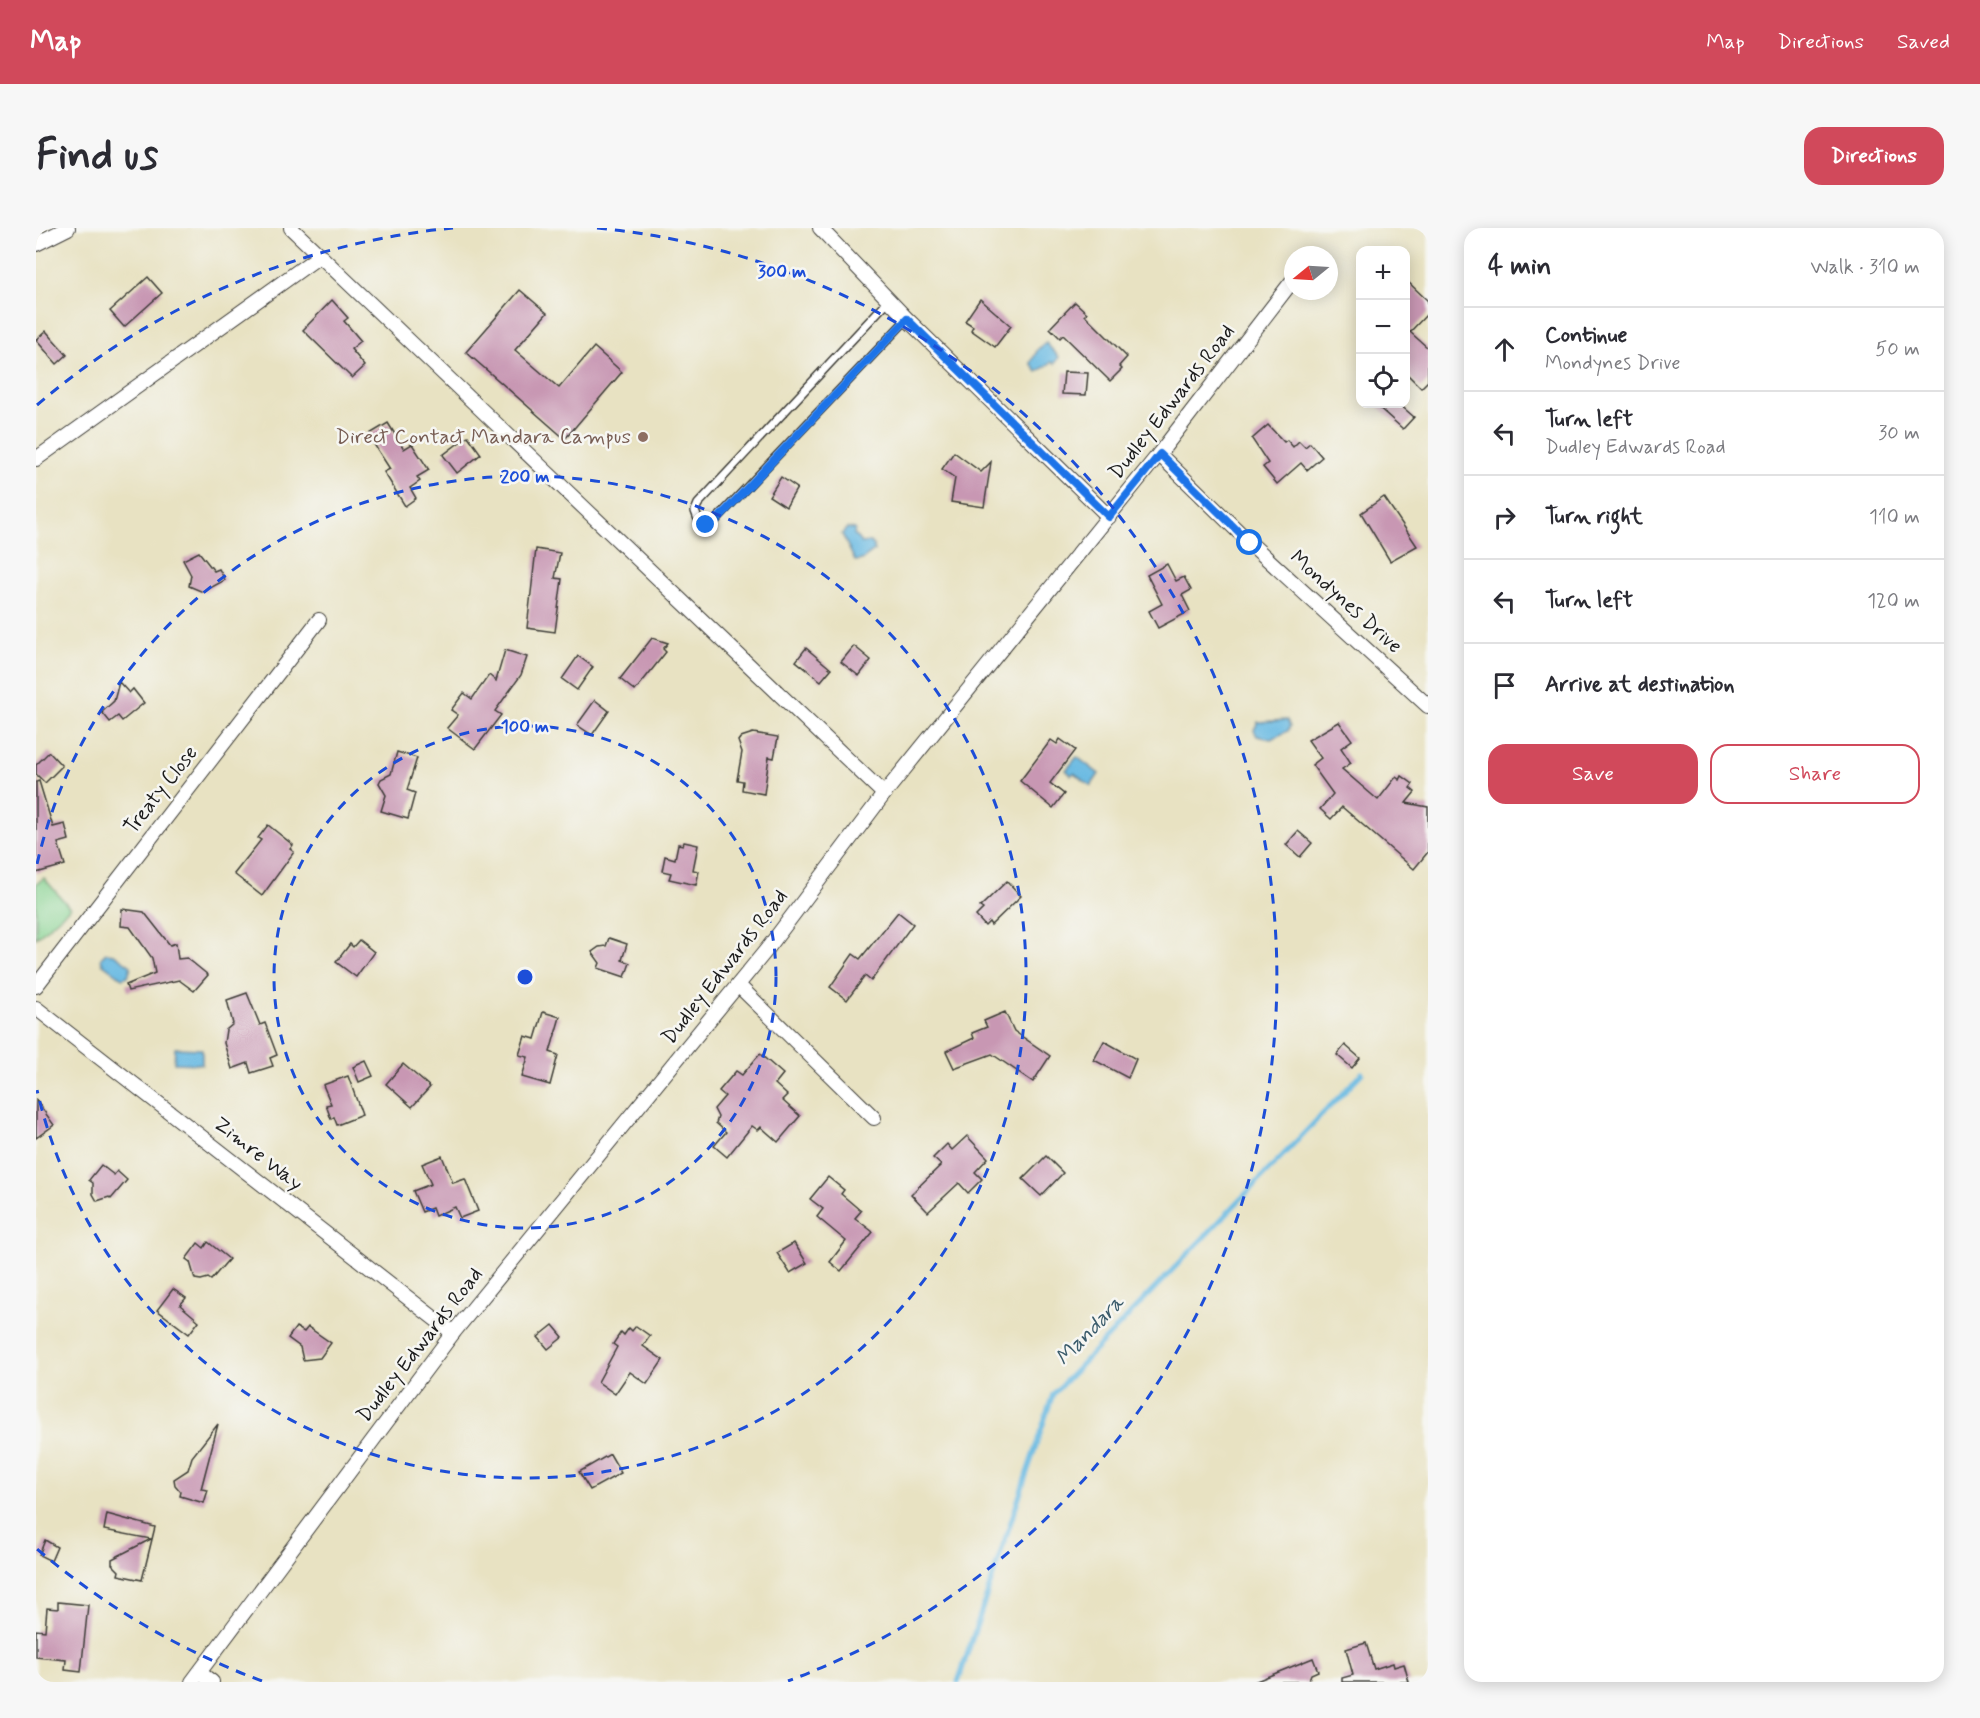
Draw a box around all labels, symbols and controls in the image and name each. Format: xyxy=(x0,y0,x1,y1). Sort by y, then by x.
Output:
text: Map xyxy=(30,24,81,61)
text: Map xyxy=(1706,28,1745,56)
text: Directions xyxy=(1778,28,1864,56)
text: Saved xyxy=(1897,28,1950,56)
button: Directions xyxy=(1804,127,1944,185)
text: Find us xyxy=(36,129,158,184)
north arrow xyxy=(1284,246,1338,300)
map controls xyxy=(1356,246,1410,408)
button: + xyxy=(1356,246,1410,300)
text: 4 min xyxy=(1488,250,1551,284)
text: Walk · 310 m xyxy=(1810,254,1920,281)
text: 300 m xyxy=(758,260,806,284)
button: − xyxy=(1356,300,1410,354)
street label: Dudley Edwards Road xyxy=(1103,319,1241,485)
text: Continue xyxy=(1545,322,1627,350)
icon: ahead xyxy=(1488,333,1521,366)
text: 50 m xyxy=(1875,336,1920,363)
text: Mondynes Drive xyxy=(1545,350,1681,377)
button: locate xyxy=(1356,354,1410,408)
text: Turn left xyxy=(1545,406,1633,434)
icon: left xyxy=(1488,417,1521,450)
text: 30 m xyxy=(1878,420,1920,447)
place label: Direct Contact Mandara Campus xyxy=(336,423,631,451)
marker: Direct Contact Mandara Campus xyxy=(636,430,650,444)
text: Dudley Edwards Road xyxy=(1545,434,1726,461)
text: 200 m xyxy=(500,465,550,489)
icon: right xyxy=(1488,501,1521,534)
text: Turn right xyxy=(1545,503,1643,531)
text: 110 m xyxy=(1869,504,1920,531)
route end xyxy=(692,511,718,537)
route start xyxy=(1236,529,1262,555)
street label: Mondynes Drive xyxy=(1284,544,1408,660)
icon: left xyxy=(1488,585,1521,618)
text: Turn left xyxy=(1545,587,1633,615)
text: 120 m xyxy=(1867,588,1920,615)
icon: arrive xyxy=(1488,669,1521,702)
text: Arrive at destination xyxy=(1545,671,1735,699)
text: 100 m xyxy=(501,715,549,739)
street label: Treaty Close xyxy=(118,740,204,840)
button: Save xyxy=(1488,744,1698,804)
button: Share xyxy=(1710,744,1920,804)
street label: Dudley Edwards Road xyxy=(656,884,794,1050)
centre of rings xyxy=(515,967,535,987)
street label: Zimre Way xyxy=(208,1110,308,1198)
street label: Dudley Edwards Road xyxy=(351,1262,489,1428)
water label: Mandara xyxy=(1050,1289,1131,1372)

